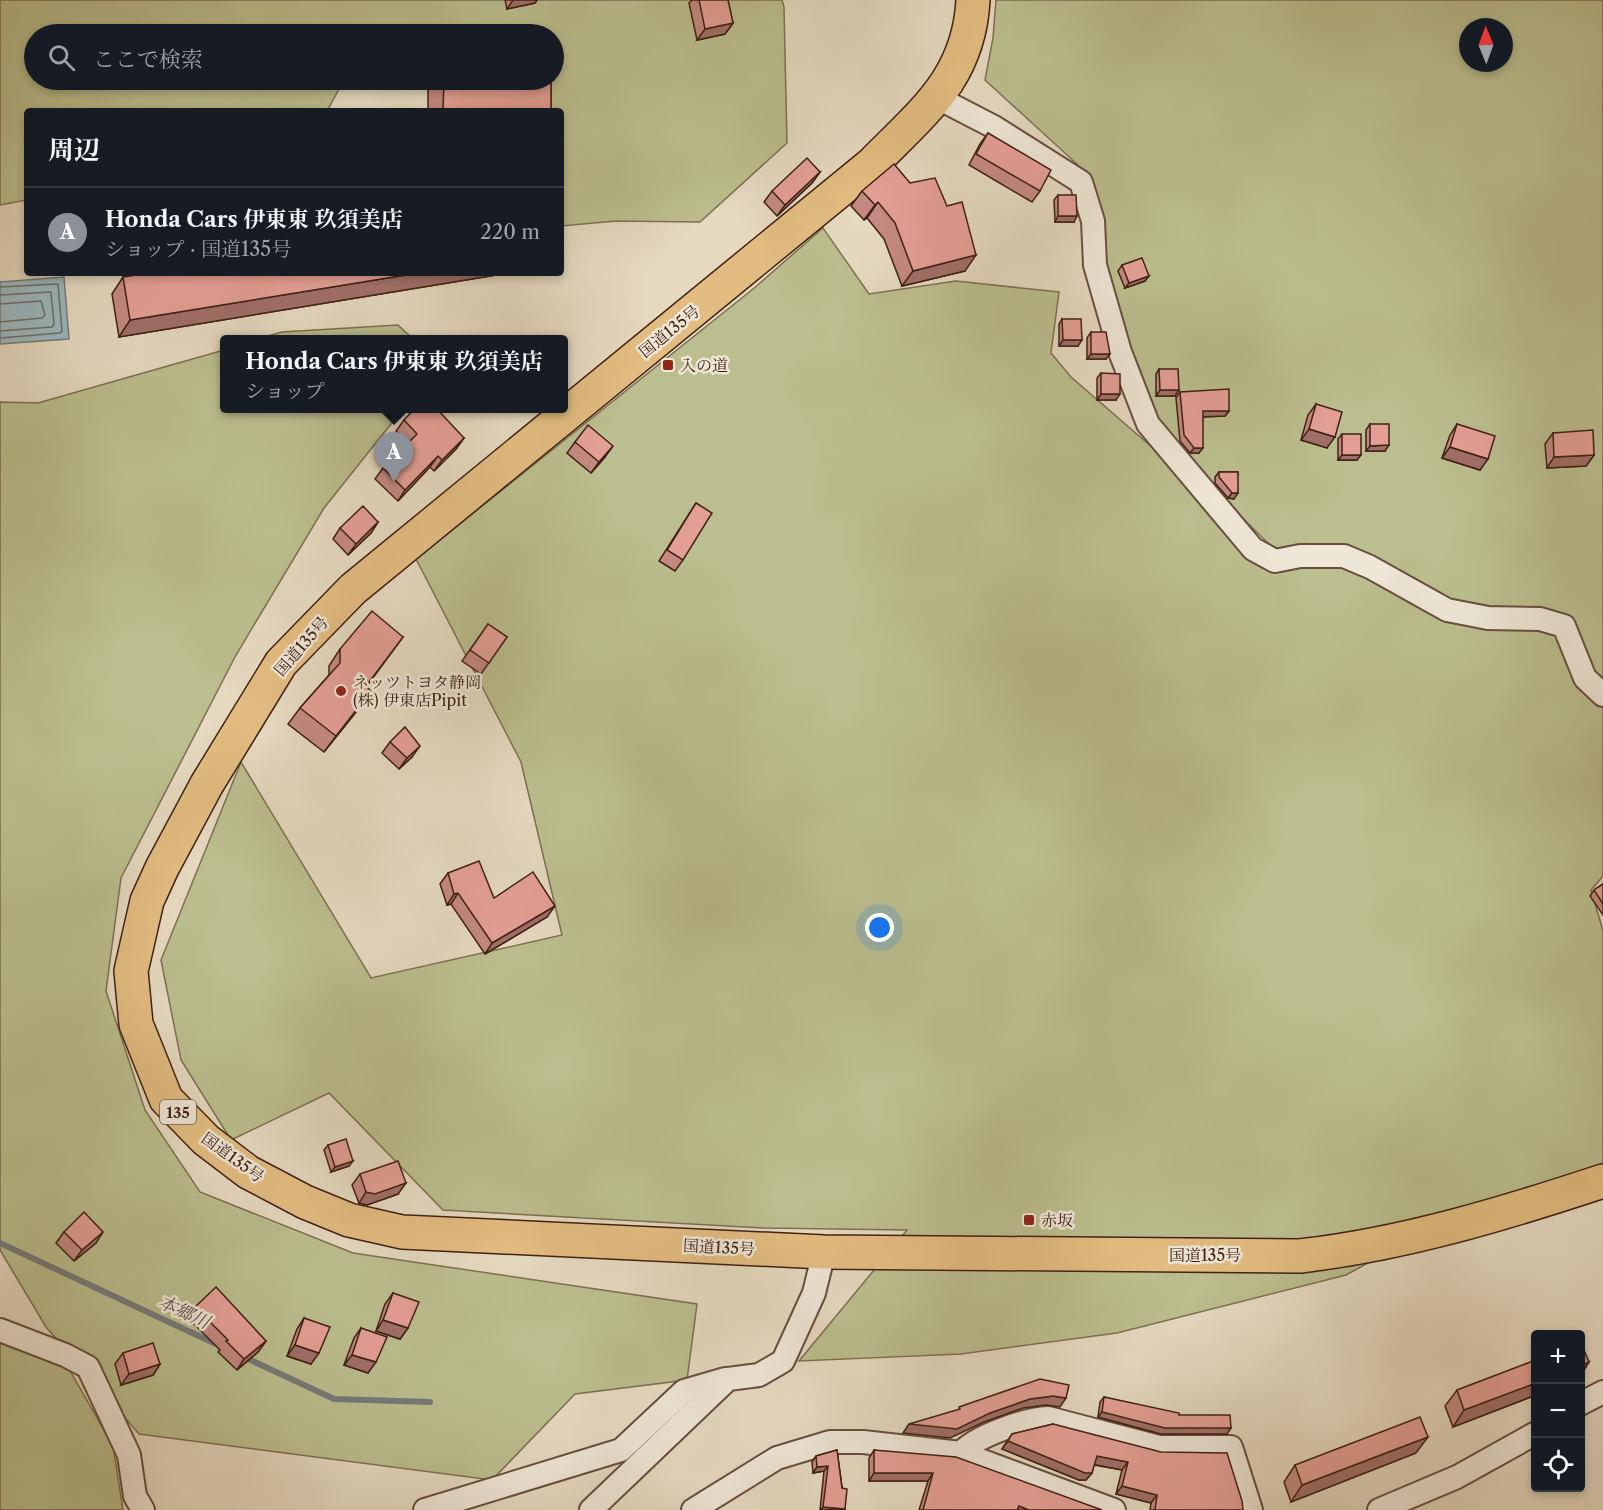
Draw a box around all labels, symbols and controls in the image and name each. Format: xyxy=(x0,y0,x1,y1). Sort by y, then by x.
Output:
north arrow xyxy=(1459,18,1513,72)
search box xyxy=(24,24,564,90)
icon: search xyxy=(45,41,78,74)
text: ここで検索 xyxy=(93,46,203,73)
text: 周辺 xyxy=(48,134,100,166)
text: Honda Cars 伊東東 玖須美店 xyxy=(105,206,403,233)
text: A xyxy=(60,220,75,244)
text: 220 m xyxy=(480,220,540,244)
text: ショップ · 国道135号 xyxy=(105,237,291,261)
street label: 国道135号 xyxy=(635,300,703,362)
popup xyxy=(220,335,568,413)
text: Honda Cars 伊東東 玖須美店 xyxy=(245,348,543,375)
place label: 入の道 xyxy=(680,355,728,375)
marker: 入の道 xyxy=(661,358,675,372)
text: ショップ xyxy=(245,379,325,403)
pin: A xyxy=(374,432,414,482)
street label: 国道135号 xyxy=(270,612,332,680)
place label: ネッツトヨタ静岡 (株) 伊東店Pipit xyxy=(353,672,481,710)
marker: ネッツトヨタ静岡 (株) 伊東店Pipit xyxy=(334,684,348,698)
your location xyxy=(865,913,894,942)
road number: 135 xyxy=(160,1100,196,1124)
street label: 国道135号 xyxy=(198,1128,268,1186)
place label: 赤坂 xyxy=(1041,1210,1073,1230)
marker: 赤坂 xyxy=(1022,1213,1036,1227)
street label: 国道135号 xyxy=(682,1235,756,1259)
street label: 国道135号 xyxy=(1169,1245,1241,1265)
water label: 本郷川 xyxy=(155,1291,215,1334)
map controls xyxy=(1531,1330,1585,1492)
button: + xyxy=(1531,1330,1585,1384)
button: − xyxy=(1531,1384,1585,1438)
button: locate xyxy=(1531,1438,1585,1492)

